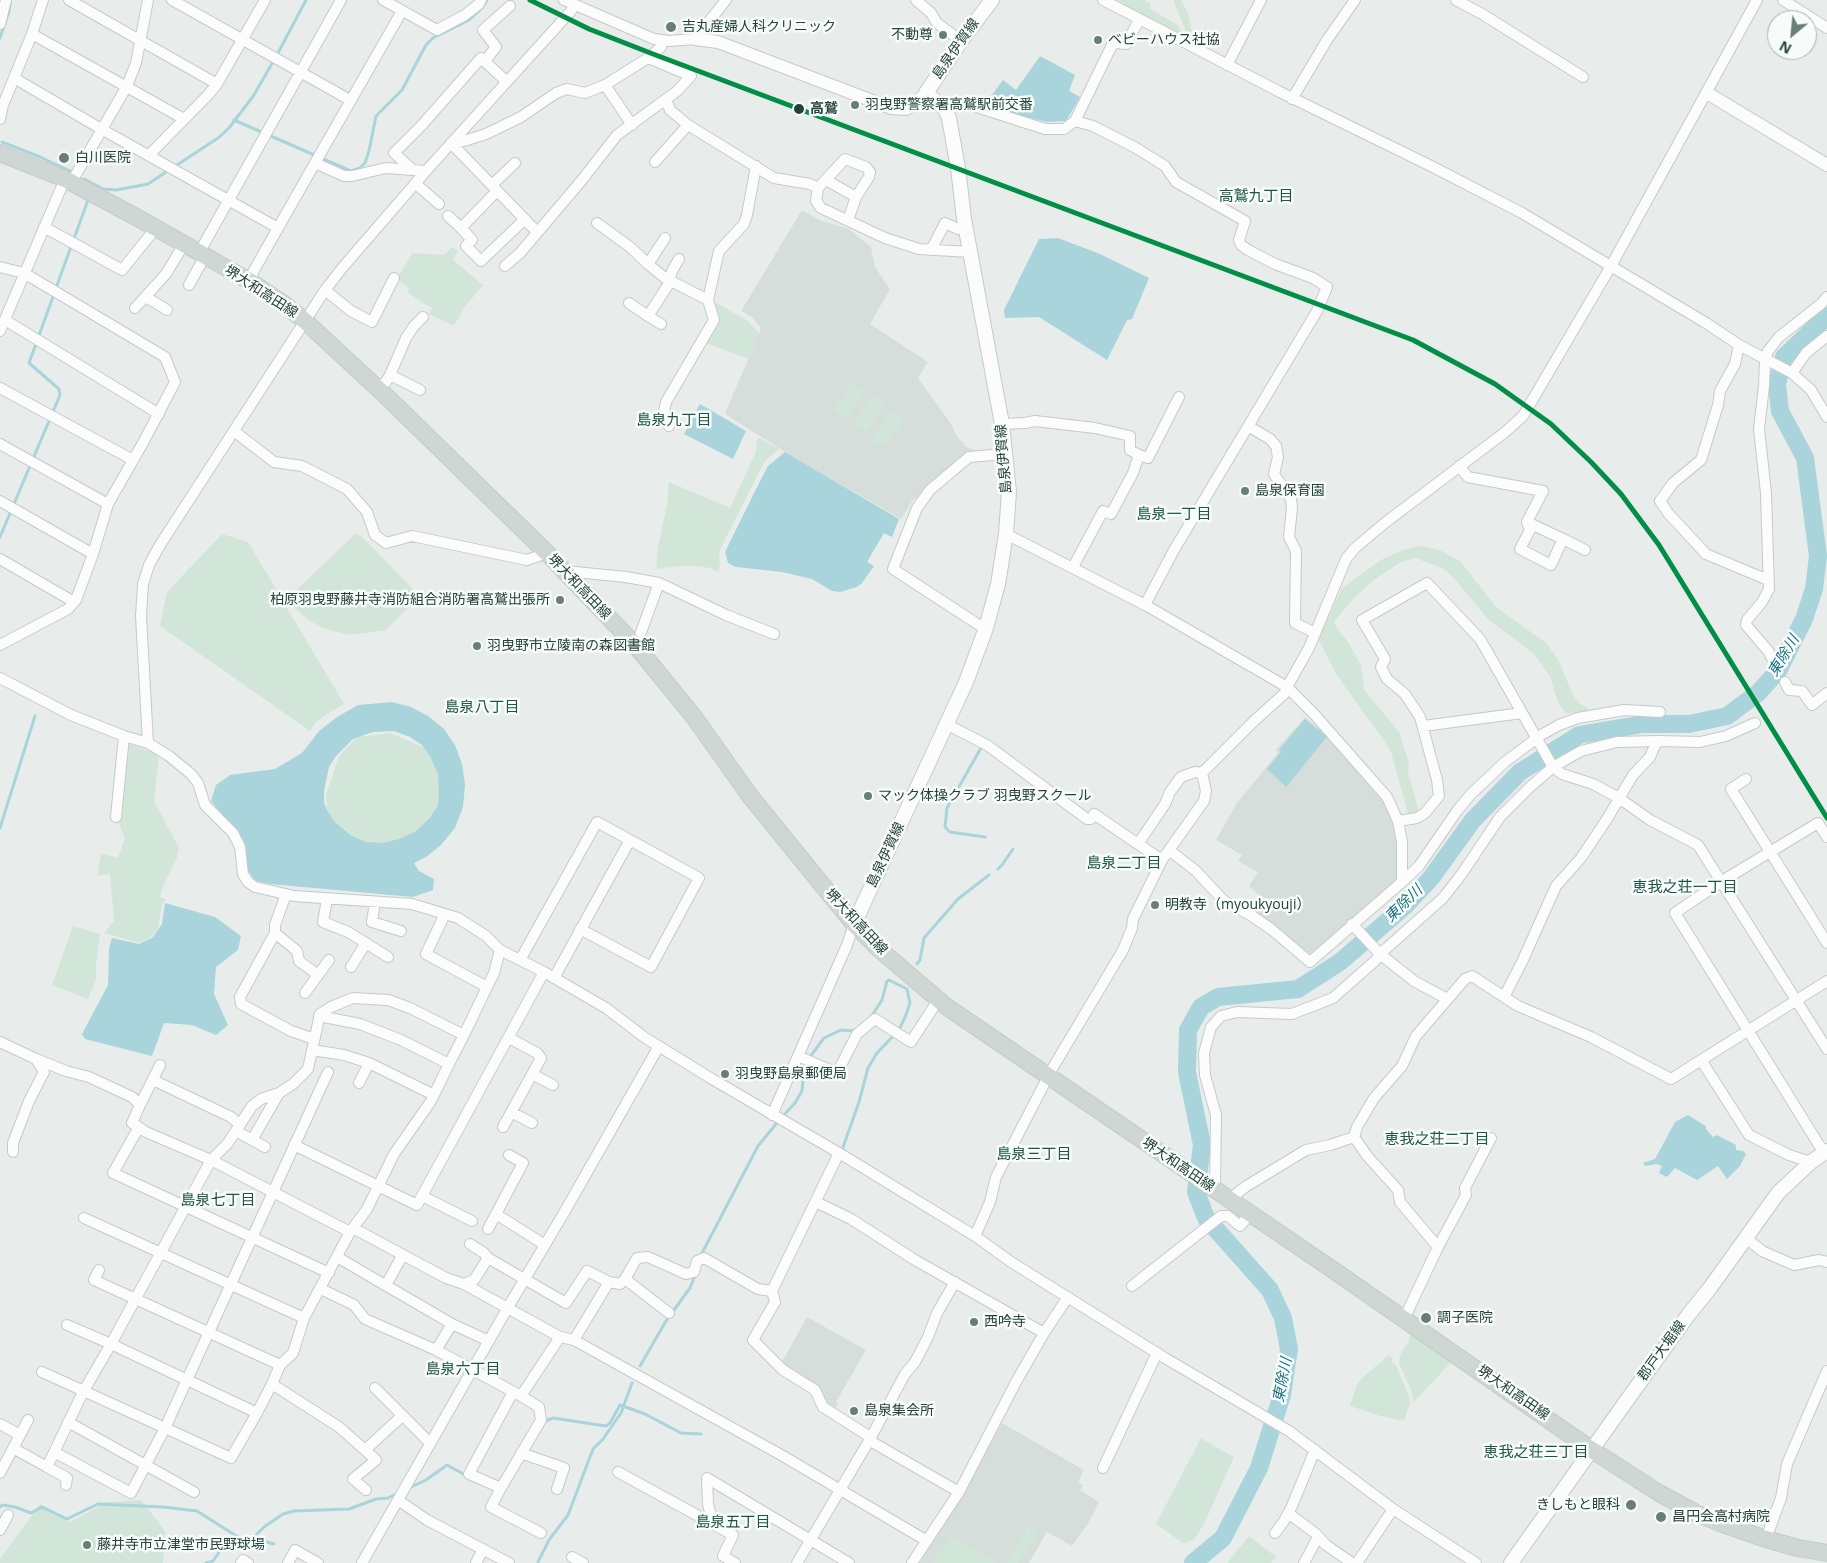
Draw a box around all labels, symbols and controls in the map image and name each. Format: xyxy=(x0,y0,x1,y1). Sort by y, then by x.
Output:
north arrow xyxy=(1767,10,1817,60)
street label: 島泉伊賀線 xyxy=(929,16,983,82)
place label: 吉丸産婦人科クリニック xyxy=(682,19,836,35)
marker: 吉丸産婦人科クリニック xyxy=(664,20,678,34)
place label: 不動尊 xyxy=(891,27,933,43)
marker: 不動尊 xyxy=(937,29,949,41)
place label: ベビーハウス社協 xyxy=(1108,32,1220,48)
marker: ベビーハウス社協 xyxy=(1092,34,1104,46)
text: N xyxy=(1776,37,1795,59)
place label: 羽曳野警察署高鷲駅前交番 xyxy=(865,97,1033,113)
marker: 羽曳野警察署高鷲駅前交番 xyxy=(849,99,861,111)
place label: 高鷲 xyxy=(810,101,838,117)
marker: 高鷲 xyxy=(792,102,806,116)
place label: 白川医院 xyxy=(75,150,131,166)
marker: 白川医院 xyxy=(57,151,71,165)
district label: 高鷲九丁目 xyxy=(1219,188,1293,206)
street label: 堺大和高田線 xyxy=(221,262,301,322)
district label: 島泉九丁目 xyxy=(637,412,711,430)
street label: 島泉伊賀線 xyxy=(993,423,1015,495)
place label: 島泉保育園 xyxy=(1255,483,1325,499)
marker: 島泉保育園 xyxy=(1239,485,1251,497)
district label: 島泉一丁目 xyxy=(1137,506,1211,524)
street label: 堺大和高田線 xyxy=(544,551,614,623)
place label: 柏原羽曳野藤井寺消防組合消防署高鷲出張所 xyxy=(270,592,550,608)
marker: 柏原羽曳野藤井寺消防組合消防署高鷲出張所 xyxy=(554,594,566,606)
water label: 東除川 xyxy=(1765,632,1803,680)
place label: 羽曳野市立陵南の森図書館 xyxy=(487,638,655,654)
marker: 羽曳野市立陵南の森図書館 xyxy=(471,640,483,652)
district label: 島泉八丁目 xyxy=(445,699,519,717)
place label: マック体操クラブ 羽曳野スクール xyxy=(878,788,1092,804)
marker: マック体操クラブ 羽曳野スクール xyxy=(862,790,874,802)
street label: 島泉伊賀線 xyxy=(864,820,908,890)
district label: 島泉二丁目 xyxy=(1087,855,1161,873)
district label: 恵我之荘一丁目 xyxy=(1633,879,1737,897)
water label: 東除川 xyxy=(1382,882,1426,926)
street label: 堺大和高田線 xyxy=(821,886,891,958)
place label: 明教寺（myoukyouji） xyxy=(1165,897,1310,913)
marker: 明教寺（myoukyouji） xyxy=(1149,899,1161,911)
place label: 羽曳野島泉郵便局 xyxy=(735,1066,847,1082)
marker: 羽曳野島泉郵便局 xyxy=(719,1068,731,1080)
district label: 恵我之荘二丁目 xyxy=(1385,1131,1489,1149)
street label: 堺大和高田線 xyxy=(1138,1135,1218,1195)
district label: 島泉三丁目 xyxy=(997,1146,1071,1164)
district label: 島泉七丁目 xyxy=(181,1192,255,1210)
place label: 調子医院 xyxy=(1437,1310,1493,1326)
marker: 調子医院 xyxy=(1419,1311,1433,1325)
place label: 西吟寺 xyxy=(984,1314,1026,1330)
marker: 西吟寺 xyxy=(968,1316,980,1328)
street label: 郡戸大堀線 xyxy=(1635,1318,1689,1384)
water label: 東除川 xyxy=(1270,1356,1296,1404)
district label: 島泉六丁目 xyxy=(426,1361,500,1379)
street label: 堺大和高田線 xyxy=(1474,1362,1552,1424)
place label: 島泉集会所 xyxy=(864,1403,934,1419)
marker: 島泉集会所 xyxy=(848,1405,860,1417)
district label: 恵我之荘三丁目 xyxy=(1484,1444,1588,1462)
place label: きしもと眼科 xyxy=(1536,1497,1620,1513)
marker: きしもと眼科 xyxy=(1624,1498,1638,1512)
place label: 昌円会高村病院 xyxy=(1672,1509,1770,1525)
marker: 昌円会高村病院 xyxy=(1654,1510,1668,1524)
district label: 島泉五丁目 xyxy=(696,1514,770,1532)
place label: 藤井寺市立津堂市民野球場 xyxy=(97,1537,265,1553)
marker: 藤井寺市立津堂市民野球場 xyxy=(81,1539,93,1551)

